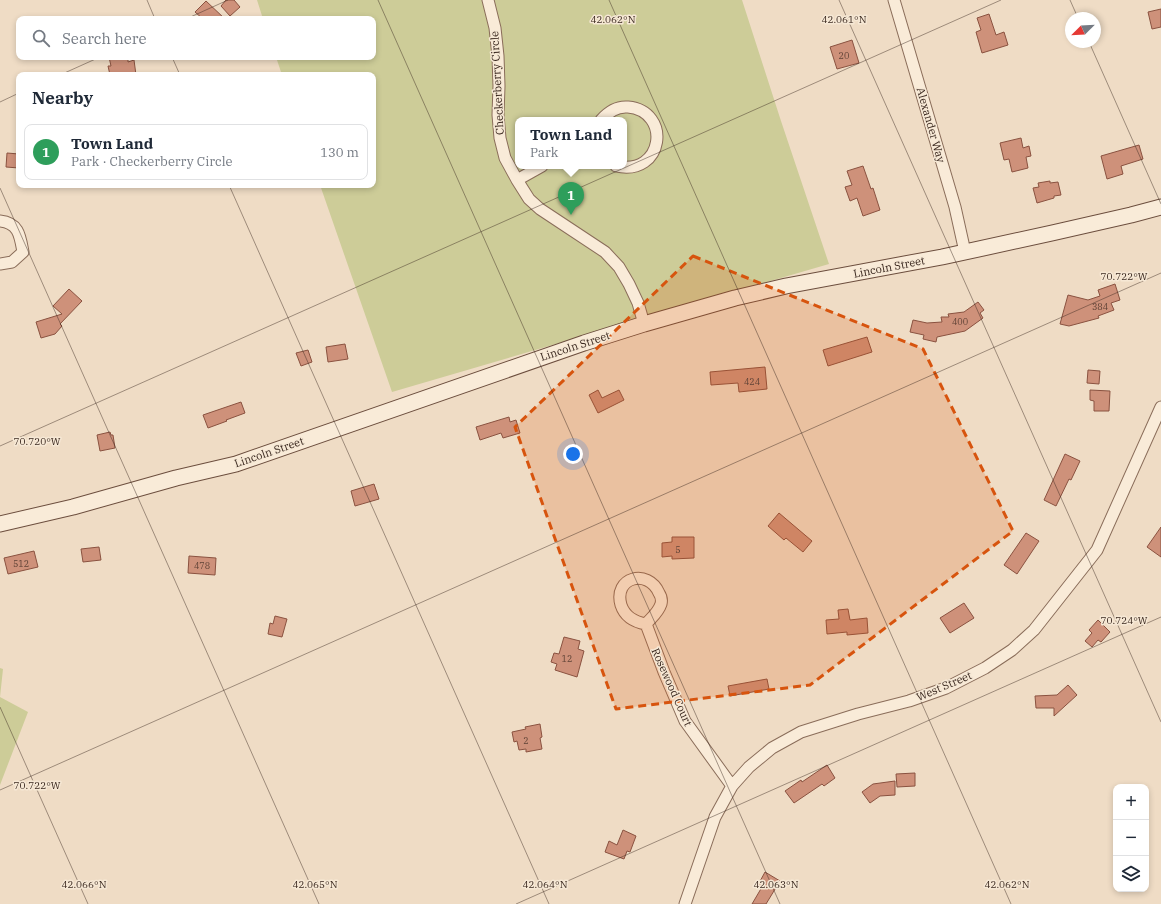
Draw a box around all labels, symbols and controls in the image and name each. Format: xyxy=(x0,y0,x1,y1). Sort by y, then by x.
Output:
north arrow xyxy=(1065,12,1101,48)
text: 42.062°N xyxy=(590,13,636,26)
text: 42.061°N xyxy=(821,13,867,26)
search box xyxy=(16,16,376,60)
icon: search xyxy=(30,27,52,49)
text: Search here xyxy=(62,29,147,48)
street label: Checkerberry Circle xyxy=(487,31,507,135)
house number: 20 xyxy=(839,50,849,61)
street label: Alexander Way xyxy=(914,86,948,164)
text: Nearby xyxy=(32,87,93,109)
popup xyxy=(515,117,627,169)
text: Town Land xyxy=(530,125,612,144)
text: Town Land xyxy=(71,134,153,153)
text: 1 xyxy=(42,144,50,161)
text: 130 m xyxy=(320,144,359,161)
text: Park xyxy=(530,144,558,161)
text: Park · Checkerberry Circle xyxy=(71,153,233,170)
pin: 1 xyxy=(558,182,584,215)
street label: Lincoln Street xyxy=(852,253,926,281)
text: 70.722°W xyxy=(1100,270,1148,283)
house number: 384 xyxy=(1092,301,1108,312)
house number: 400 xyxy=(952,316,968,327)
street label: Lincoln Street xyxy=(538,328,612,364)
house number: 424 xyxy=(744,376,760,387)
street label: Lincoln Street xyxy=(232,434,306,470)
text: 70.720°W xyxy=(13,435,61,448)
your location xyxy=(563,444,583,464)
house number: 5 xyxy=(675,544,681,555)
house number: 512 xyxy=(13,558,29,569)
house number: 478 xyxy=(194,560,210,571)
text: 70.724°W xyxy=(1100,614,1148,627)
street label: Rosewood Court xyxy=(649,646,696,728)
house number: 12 xyxy=(562,653,572,664)
street label: West Street xyxy=(914,668,974,704)
house number: 2 xyxy=(523,735,529,746)
text: 70.722°W xyxy=(13,779,61,792)
map controls xyxy=(1113,784,1149,892)
button: + xyxy=(1113,784,1149,820)
button: − xyxy=(1113,820,1149,856)
button: layers xyxy=(1113,856,1149,892)
text: 42.066°N xyxy=(61,878,107,891)
text: 42.065°N xyxy=(292,878,338,891)
text: 42.064°N xyxy=(522,878,568,891)
text: 42.063°N xyxy=(753,878,799,891)
text: 42.062°N xyxy=(984,878,1030,891)

